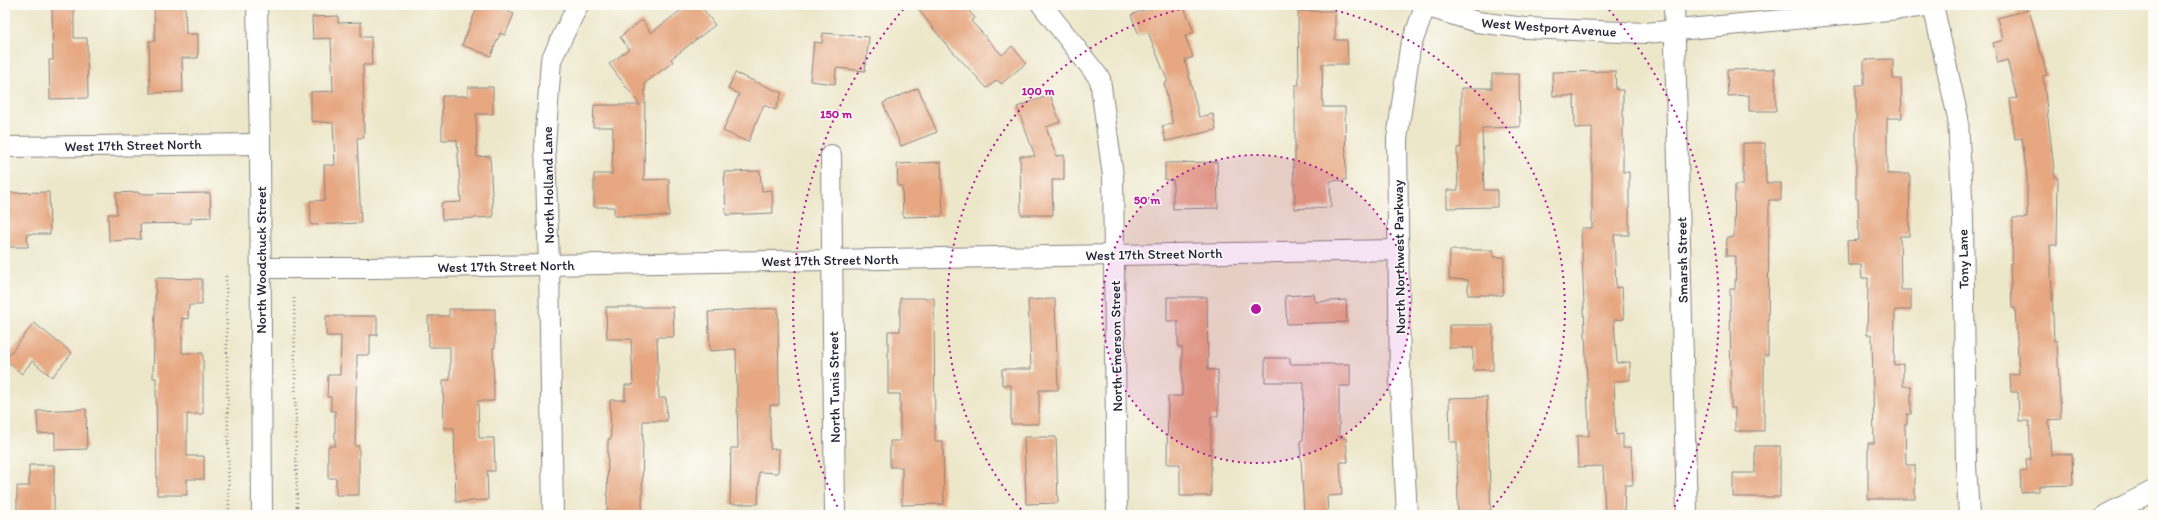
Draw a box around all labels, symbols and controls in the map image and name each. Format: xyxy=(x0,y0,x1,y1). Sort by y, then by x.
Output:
street label: West Westport Avenue xyxy=(1481,14,1617,41)
text: 100 m xyxy=(1021,84,1055,98)
text: 150 m xyxy=(820,107,853,121)
street label: North Holland Lane xyxy=(539,126,558,244)
street label: West 17th Street North xyxy=(64,136,202,155)
street label: North Northwest Parkway xyxy=(1390,179,1409,334)
street label: North Woodchuck Street xyxy=(253,186,270,334)
text: 50 m xyxy=(1134,193,1161,207)
street label: Smarsh Street xyxy=(1673,217,1692,303)
street label: Tony Lane xyxy=(1954,229,1973,289)
street label: West 17th Street North xyxy=(1085,245,1223,264)
street label: West 17th Street North xyxy=(761,251,899,270)
street label: West 17th Street North xyxy=(437,257,575,276)
street label: North Emerson Street xyxy=(1107,280,1126,412)
centre of rings xyxy=(1249,302,1263,316)
street label: North Tunis Street xyxy=(825,331,844,443)

